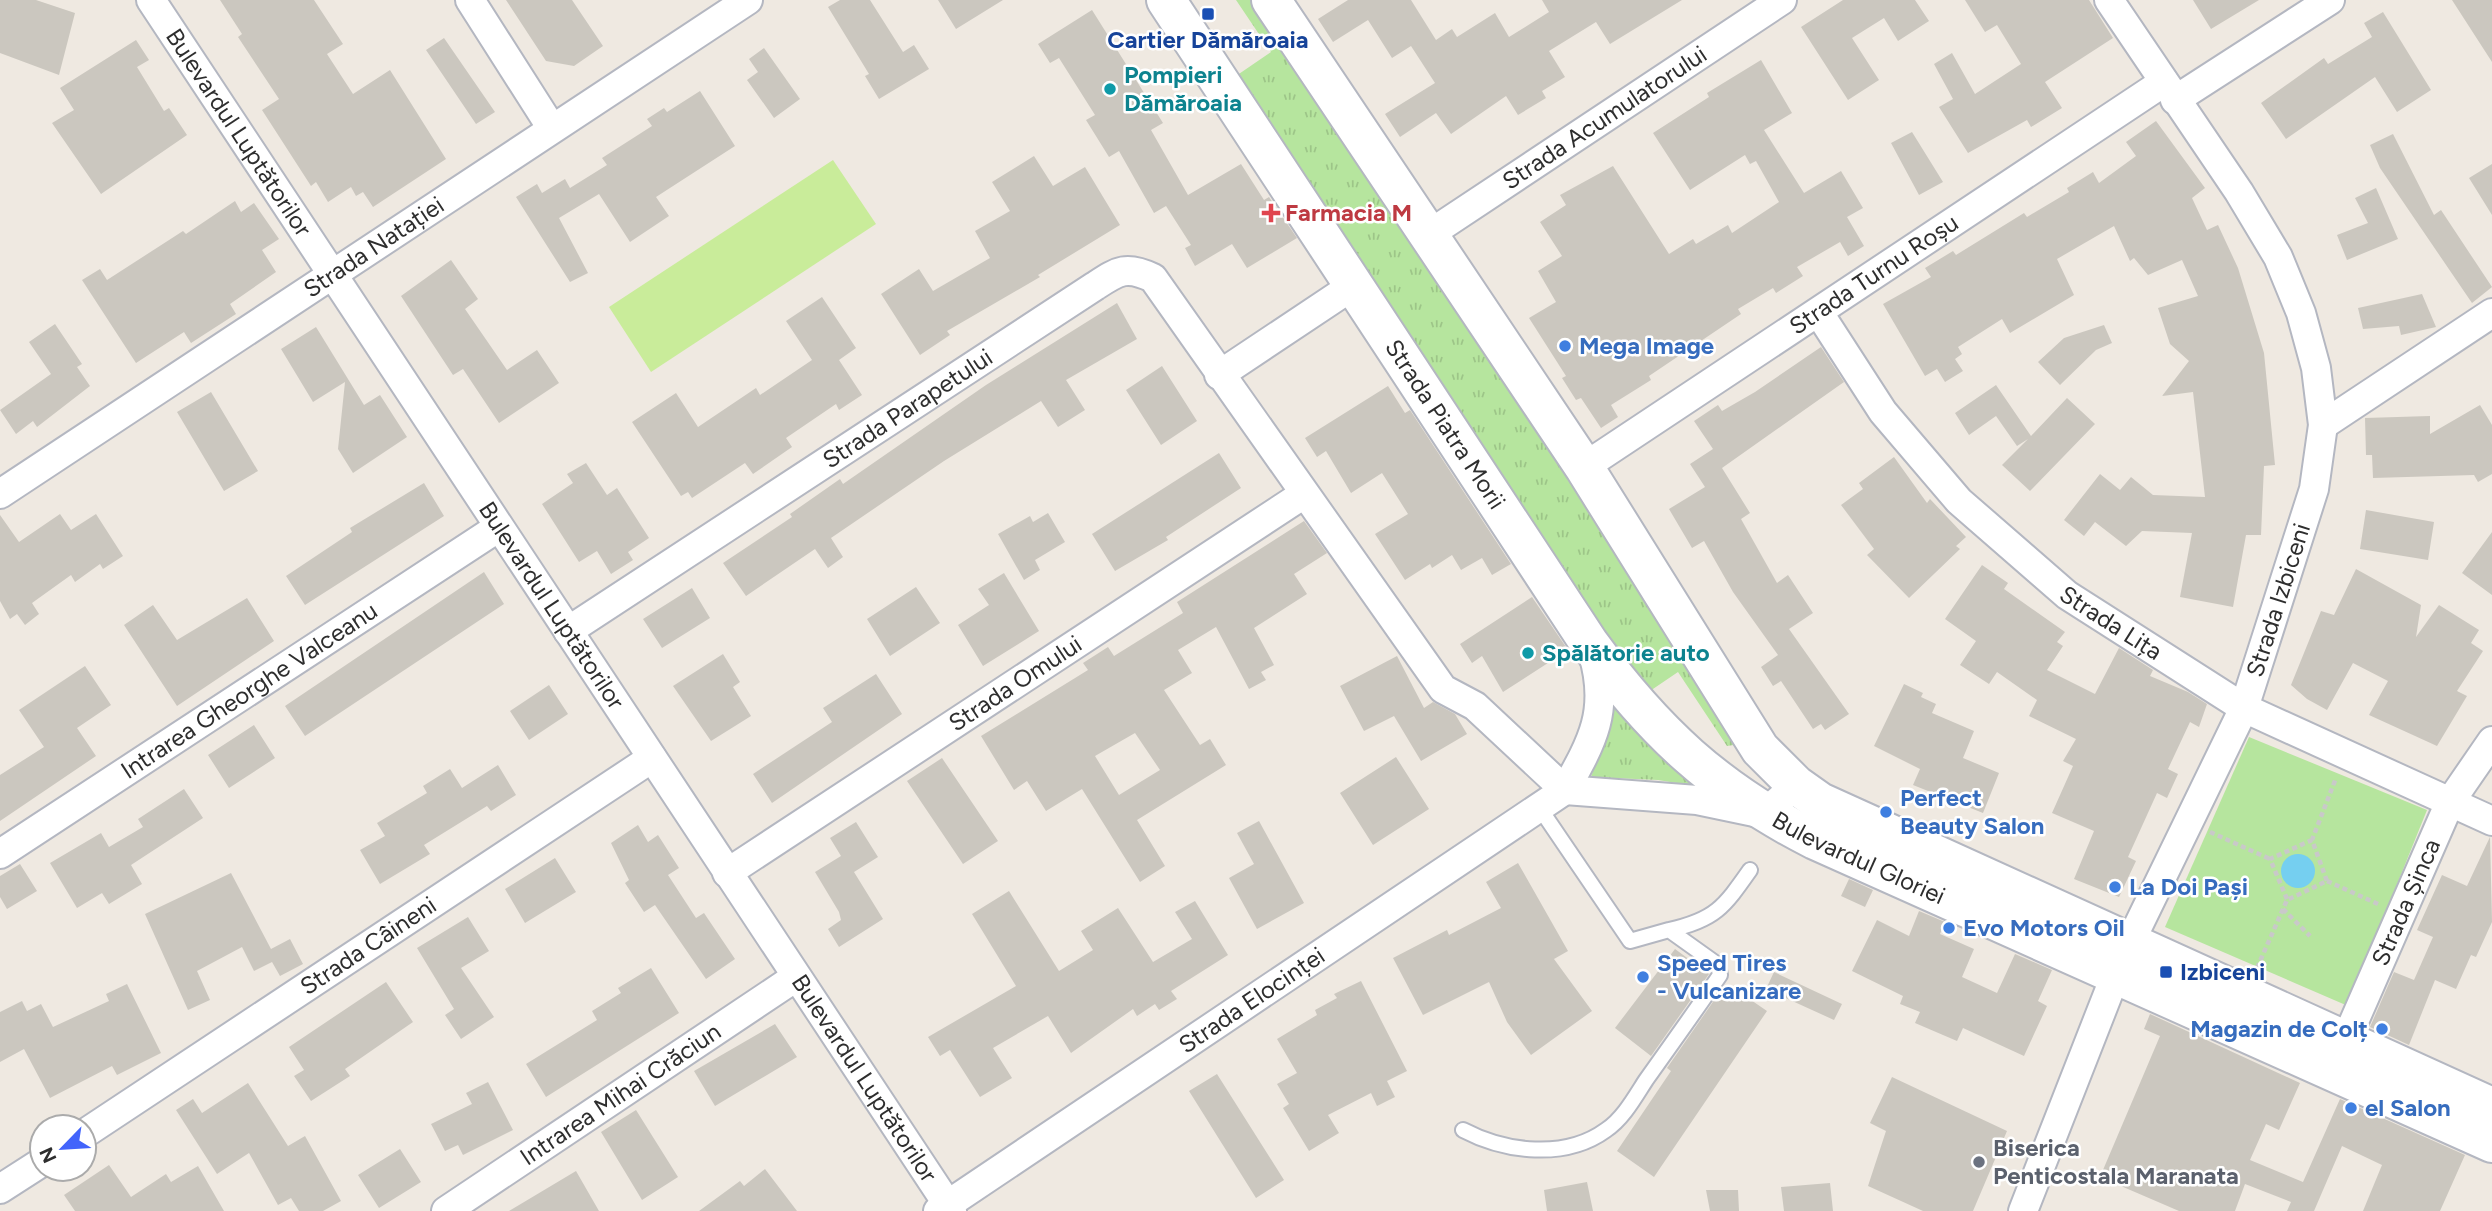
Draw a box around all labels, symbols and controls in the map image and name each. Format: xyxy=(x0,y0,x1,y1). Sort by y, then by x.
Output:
marker: Cartier Dămăroaia xyxy=(1200,6,1216,22)
street label: Bulevardul Luptătorilor xyxy=(160,23,318,242)
place label: Cartier Dămăroaia xyxy=(1107,25,1309,54)
street label: Strada Acumulatorului xyxy=(1497,39,1712,196)
place label: Pompieri Dămăroaia xyxy=(1124,60,1242,117)
marker: Pompieri Dămăroaia xyxy=(1102,81,1118,97)
street label: Strada Natației xyxy=(298,190,449,303)
place label: Farmacia M xyxy=(1285,198,1412,227)
marker: Farmacia M xyxy=(1263,205,1279,221)
street label: Strada Turnu Roșu xyxy=(1784,208,1964,341)
place label: Mega Image xyxy=(1579,331,1714,360)
street label: Strada Piatra Morii xyxy=(1379,334,1512,514)
marker: Mega Image xyxy=(1557,338,1573,354)
street label: Strada Parapetului xyxy=(817,342,998,474)
street label: Bulevardul Luptătorilor xyxy=(473,496,631,714)
street label: Strada Izbiceni xyxy=(2240,520,2316,680)
street label: Strada Lița xyxy=(2054,579,2168,666)
street label: Intrarea Gheorghe Valceanu xyxy=(115,596,383,785)
street label: Strada Omului xyxy=(943,629,1087,737)
place label: Spălătorie auto xyxy=(1542,638,1710,667)
marker: Spălătorie auto xyxy=(1520,645,1536,661)
place label: Perfect Beauty Salon xyxy=(1900,783,2044,840)
marker: Perfect Beauty Salon xyxy=(1878,804,1894,820)
street label: Bulevardul Gloriei xyxy=(1767,805,1950,910)
street label: Strada Șinca xyxy=(2365,834,2446,970)
place label: La Doi Pași xyxy=(2129,872,2248,901)
marker: La Doi Pași xyxy=(2107,879,2123,895)
street label: Strada Câineni xyxy=(295,890,442,1001)
place label: Evo Motors Oil xyxy=(1963,913,2125,942)
marker: Evo Motors Oil xyxy=(1941,920,1957,936)
street label: Strada Elocinței xyxy=(1173,941,1330,1059)
place label: Speed Tires - Vulcanizare xyxy=(1657,948,1801,1005)
place label: Izbiceni xyxy=(2180,957,2265,986)
marker: Izbiceni xyxy=(2158,964,2174,980)
street label: Bulevardul Luptătorilor xyxy=(786,969,944,1187)
marker: Speed Tires - Vulcanizare xyxy=(1635,969,1651,985)
place label: Magazin de Colț xyxy=(2190,1014,2368,1043)
street label: Intrarea Mihai Crăciun xyxy=(515,1017,726,1171)
marker: Magazin de Colț xyxy=(2374,1021,2390,1037)
place label: el Salon xyxy=(2365,1093,2451,1122)
marker: el Salon xyxy=(2343,1100,2359,1116)
north arrow xyxy=(28,1113,98,1183)
place label: Biserica Penticostala Maranata xyxy=(1993,1133,2239,1190)
text: N xyxy=(35,1143,62,1166)
marker: Biserica Penticostala Maranata xyxy=(1971,1154,1987,1170)

